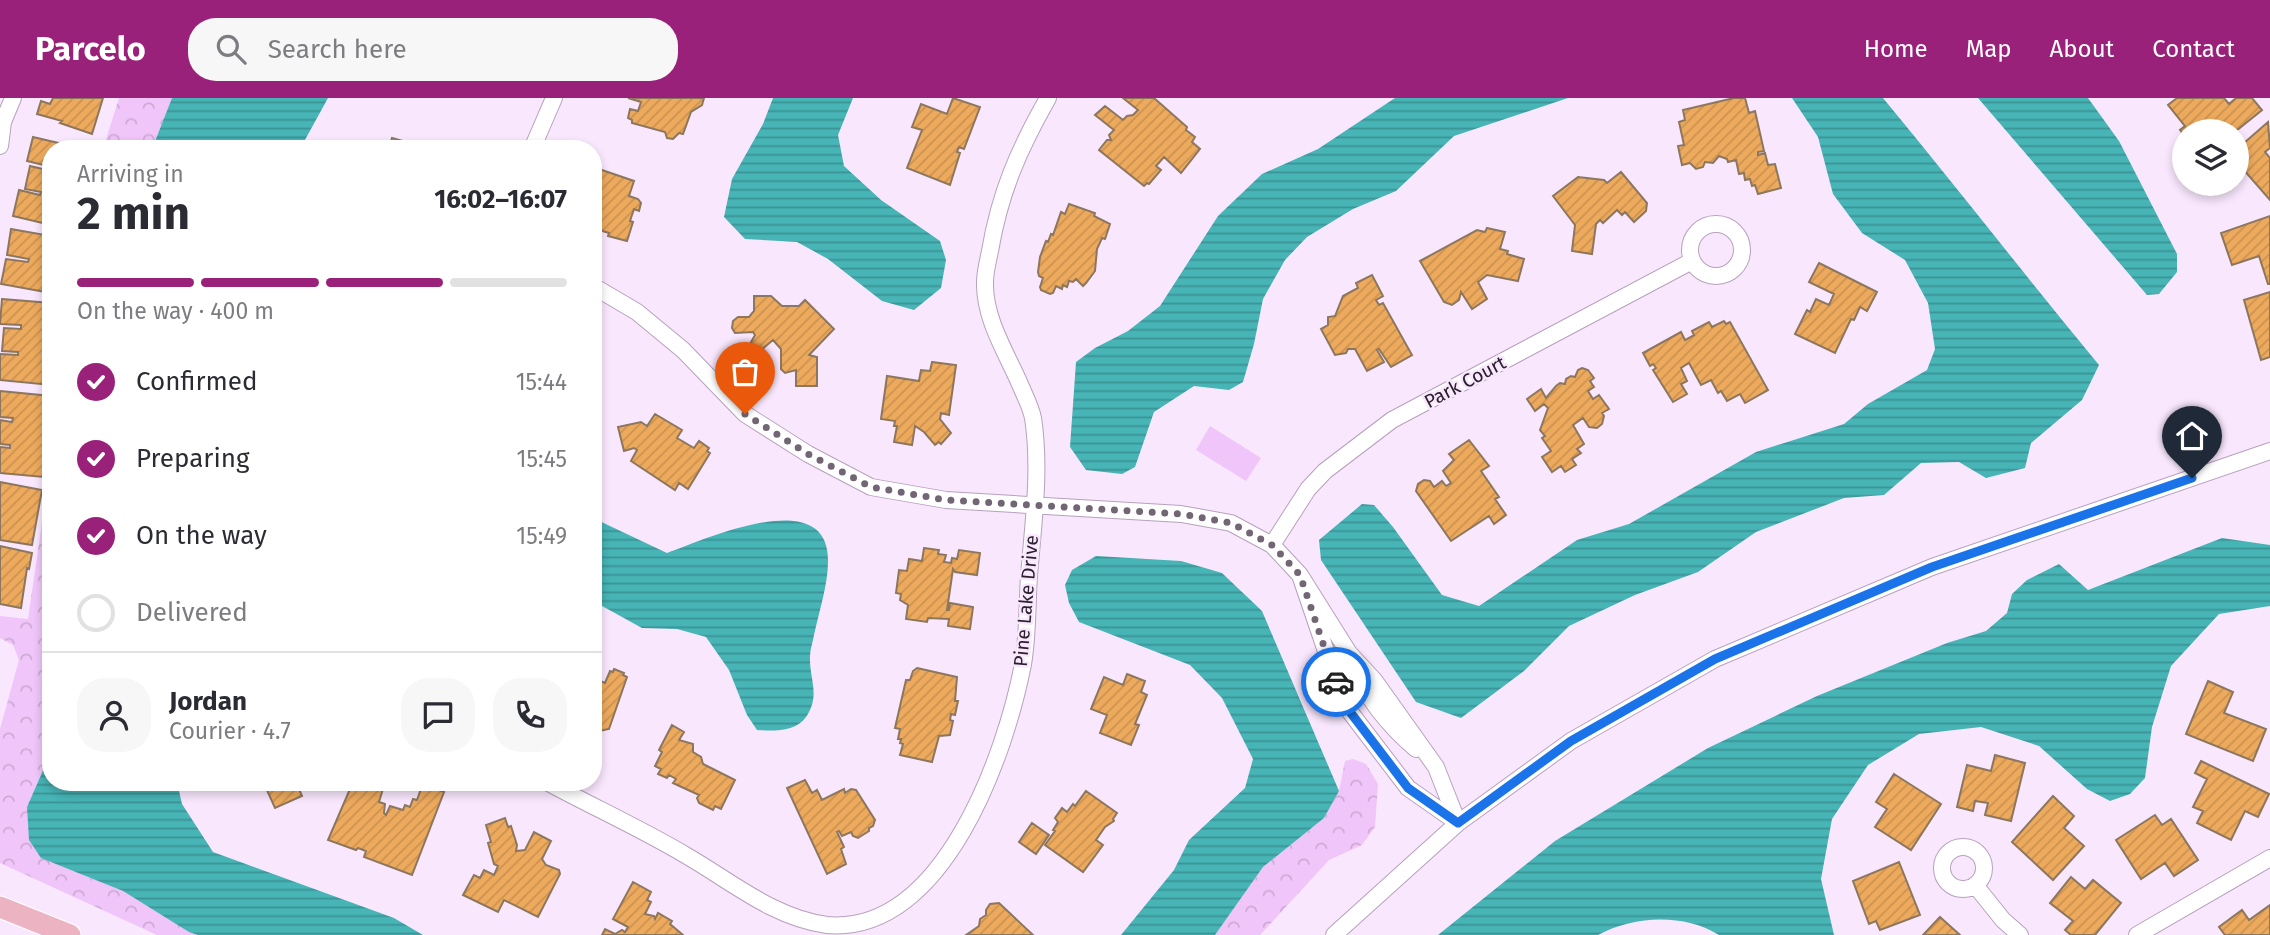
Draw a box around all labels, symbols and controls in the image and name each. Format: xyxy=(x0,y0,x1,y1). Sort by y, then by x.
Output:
search box xyxy=(188,18,678,81)
text: Parcelo xyxy=(35,29,146,69)
icon: search xyxy=(212,30,250,68)
text: Search here xyxy=(268,34,407,65)
text: Home xyxy=(1864,35,1928,63)
text: Map xyxy=(1966,35,2012,63)
text: About xyxy=(2050,35,2114,63)
text: Contact xyxy=(2152,35,2235,63)
map controls xyxy=(2172,119,2249,196)
button: layers xyxy=(2172,119,2249,196)
text: Arriving in xyxy=(77,160,184,188)
text: 16:02–16:07 xyxy=(434,184,567,215)
text: 2 min xyxy=(77,186,190,241)
text: On the way · 400 m xyxy=(77,297,274,325)
pin xyxy=(715,342,775,414)
street label: Park Court xyxy=(1420,351,1510,413)
icon: bag xyxy=(726,353,764,391)
icon: check xyxy=(77,363,115,401)
text: Confirmed xyxy=(136,366,257,397)
text: 15:44 xyxy=(516,368,567,396)
pin xyxy=(2162,406,2222,478)
icon: home xyxy=(2173,417,2211,455)
icon: check xyxy=(77,440,115,478)
text: Preparing xyxy=(136,443,249,474)
text: 15:45 xyxy=(517,445,567,473)
icon: check xyxy=(77,517,115,555)
text: On the way xyxy=(136,520,267,551)
text: 15:49 xyxy=(516,522,567,550)
street label: Pine Lake Drive xyxy=(1009,534,1043,668)
text: Delivered xyxy=(136,597,248,628)
courier xyxy=(1301,647,1371,717)
icon: car xyxy=(1317,663,1355,701)
button: person xyxy=(77,678,151,752)
button: chat xyxy=(401,678,475,752)
button: phone xyxy=(493,678,567,752)
text: Jordan xyxy=(169,686,247,717)
text: Courier · 4.7 xyxy=(169,717,291,745)

